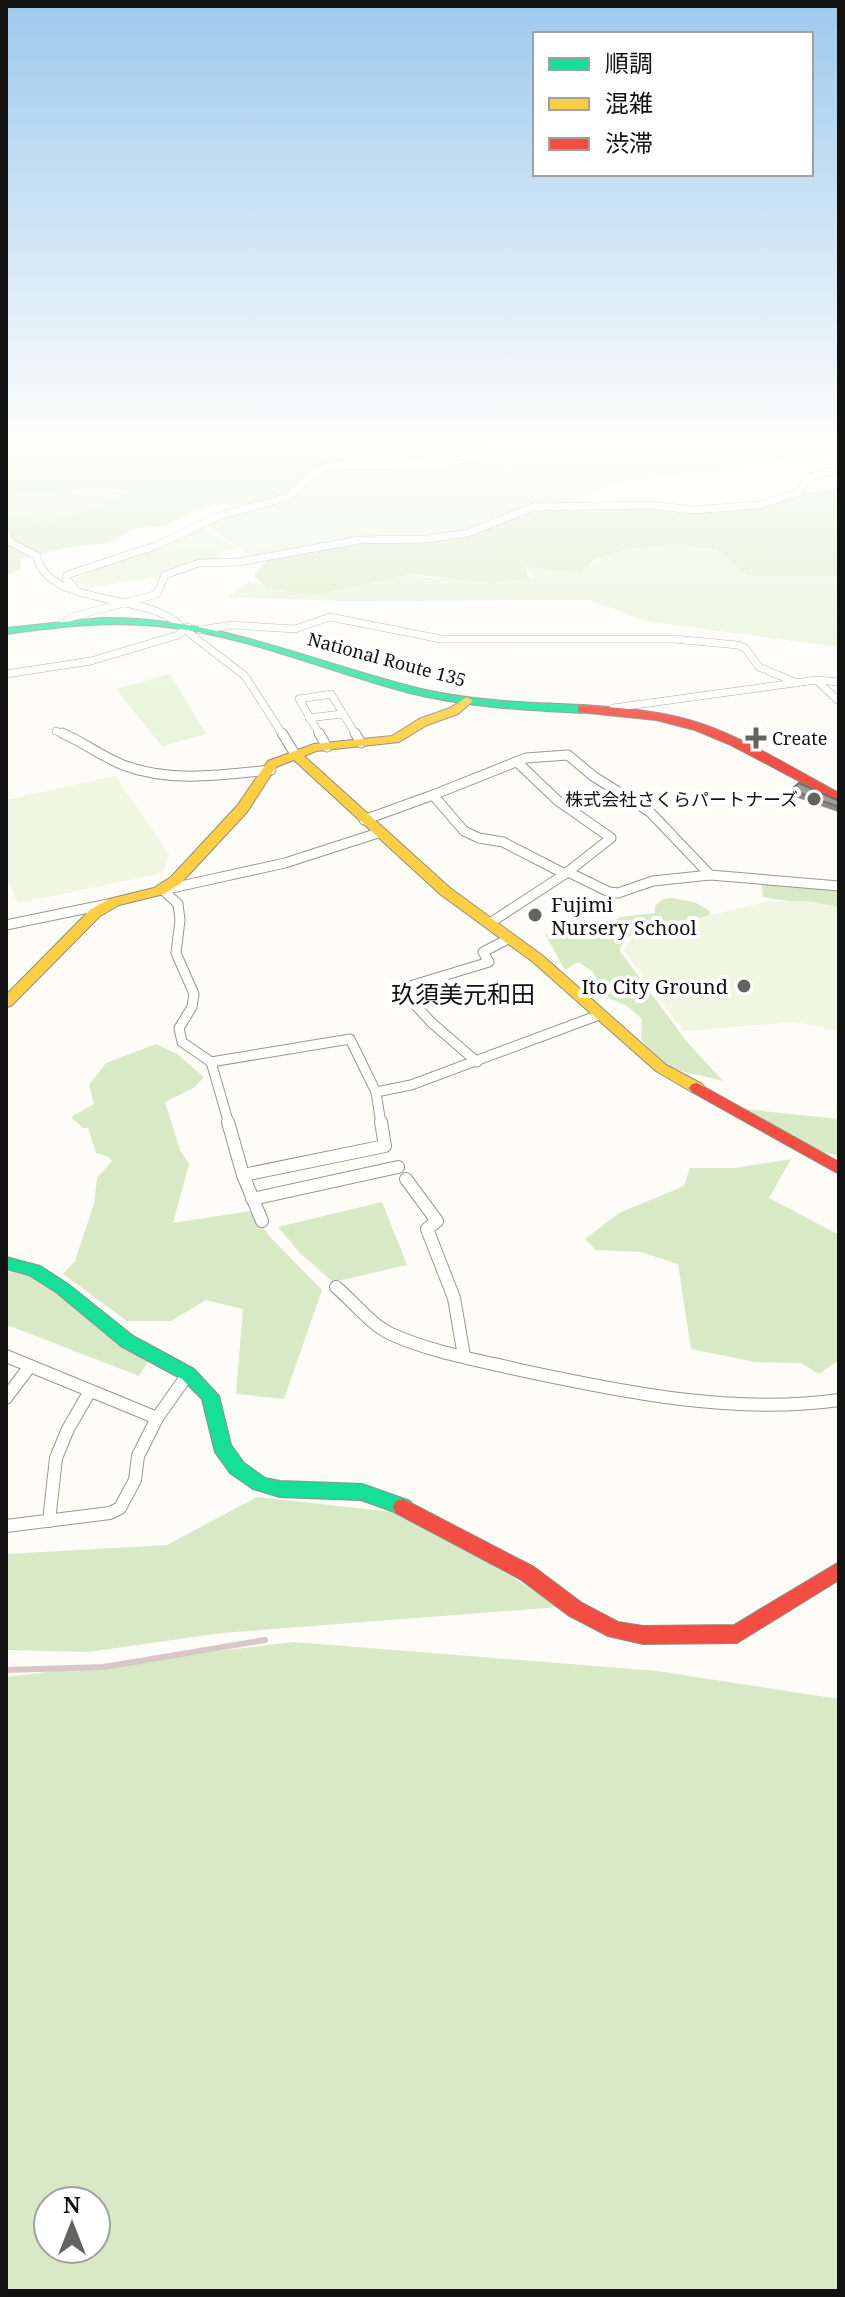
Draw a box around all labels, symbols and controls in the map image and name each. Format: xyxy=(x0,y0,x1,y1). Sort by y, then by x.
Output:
legend xyxy=(533,32,813,176)
text: 順調 xyxy=(605,46,653,79)
text: 混雑 xyxy=(605,86,653,119)
text: 渋滞 xyxy=(605,126,653,159)
street label: National Route 135 xyxy=(305,626,469,692)
place label: Create xyxy=(772,726,827,750)
marker: Create xyxy=(747,729,765,747)
place label: 株式会社さくらパートナーズ xyxy=(565,787,798,811)
marker: 株式会社さくらパートナーズ xyxy=(805,790,823,808)
place label: Fujimi Nursery School xyxy=(551,891,697,941)
marker: Fujimi Nursery School xyxy=(526,906,544,924)
place label: Ito City Ground xyxy=(582,973,728,1000)
district label: 玖須美元和田 xyxy=(391,977,535,1010)
marker: Ito City Ground xyxy=(735,977,753,995)
north arrow xyxy=(32,2185,112,2265)
text: N xyxy=(63,2189,81,2219)

